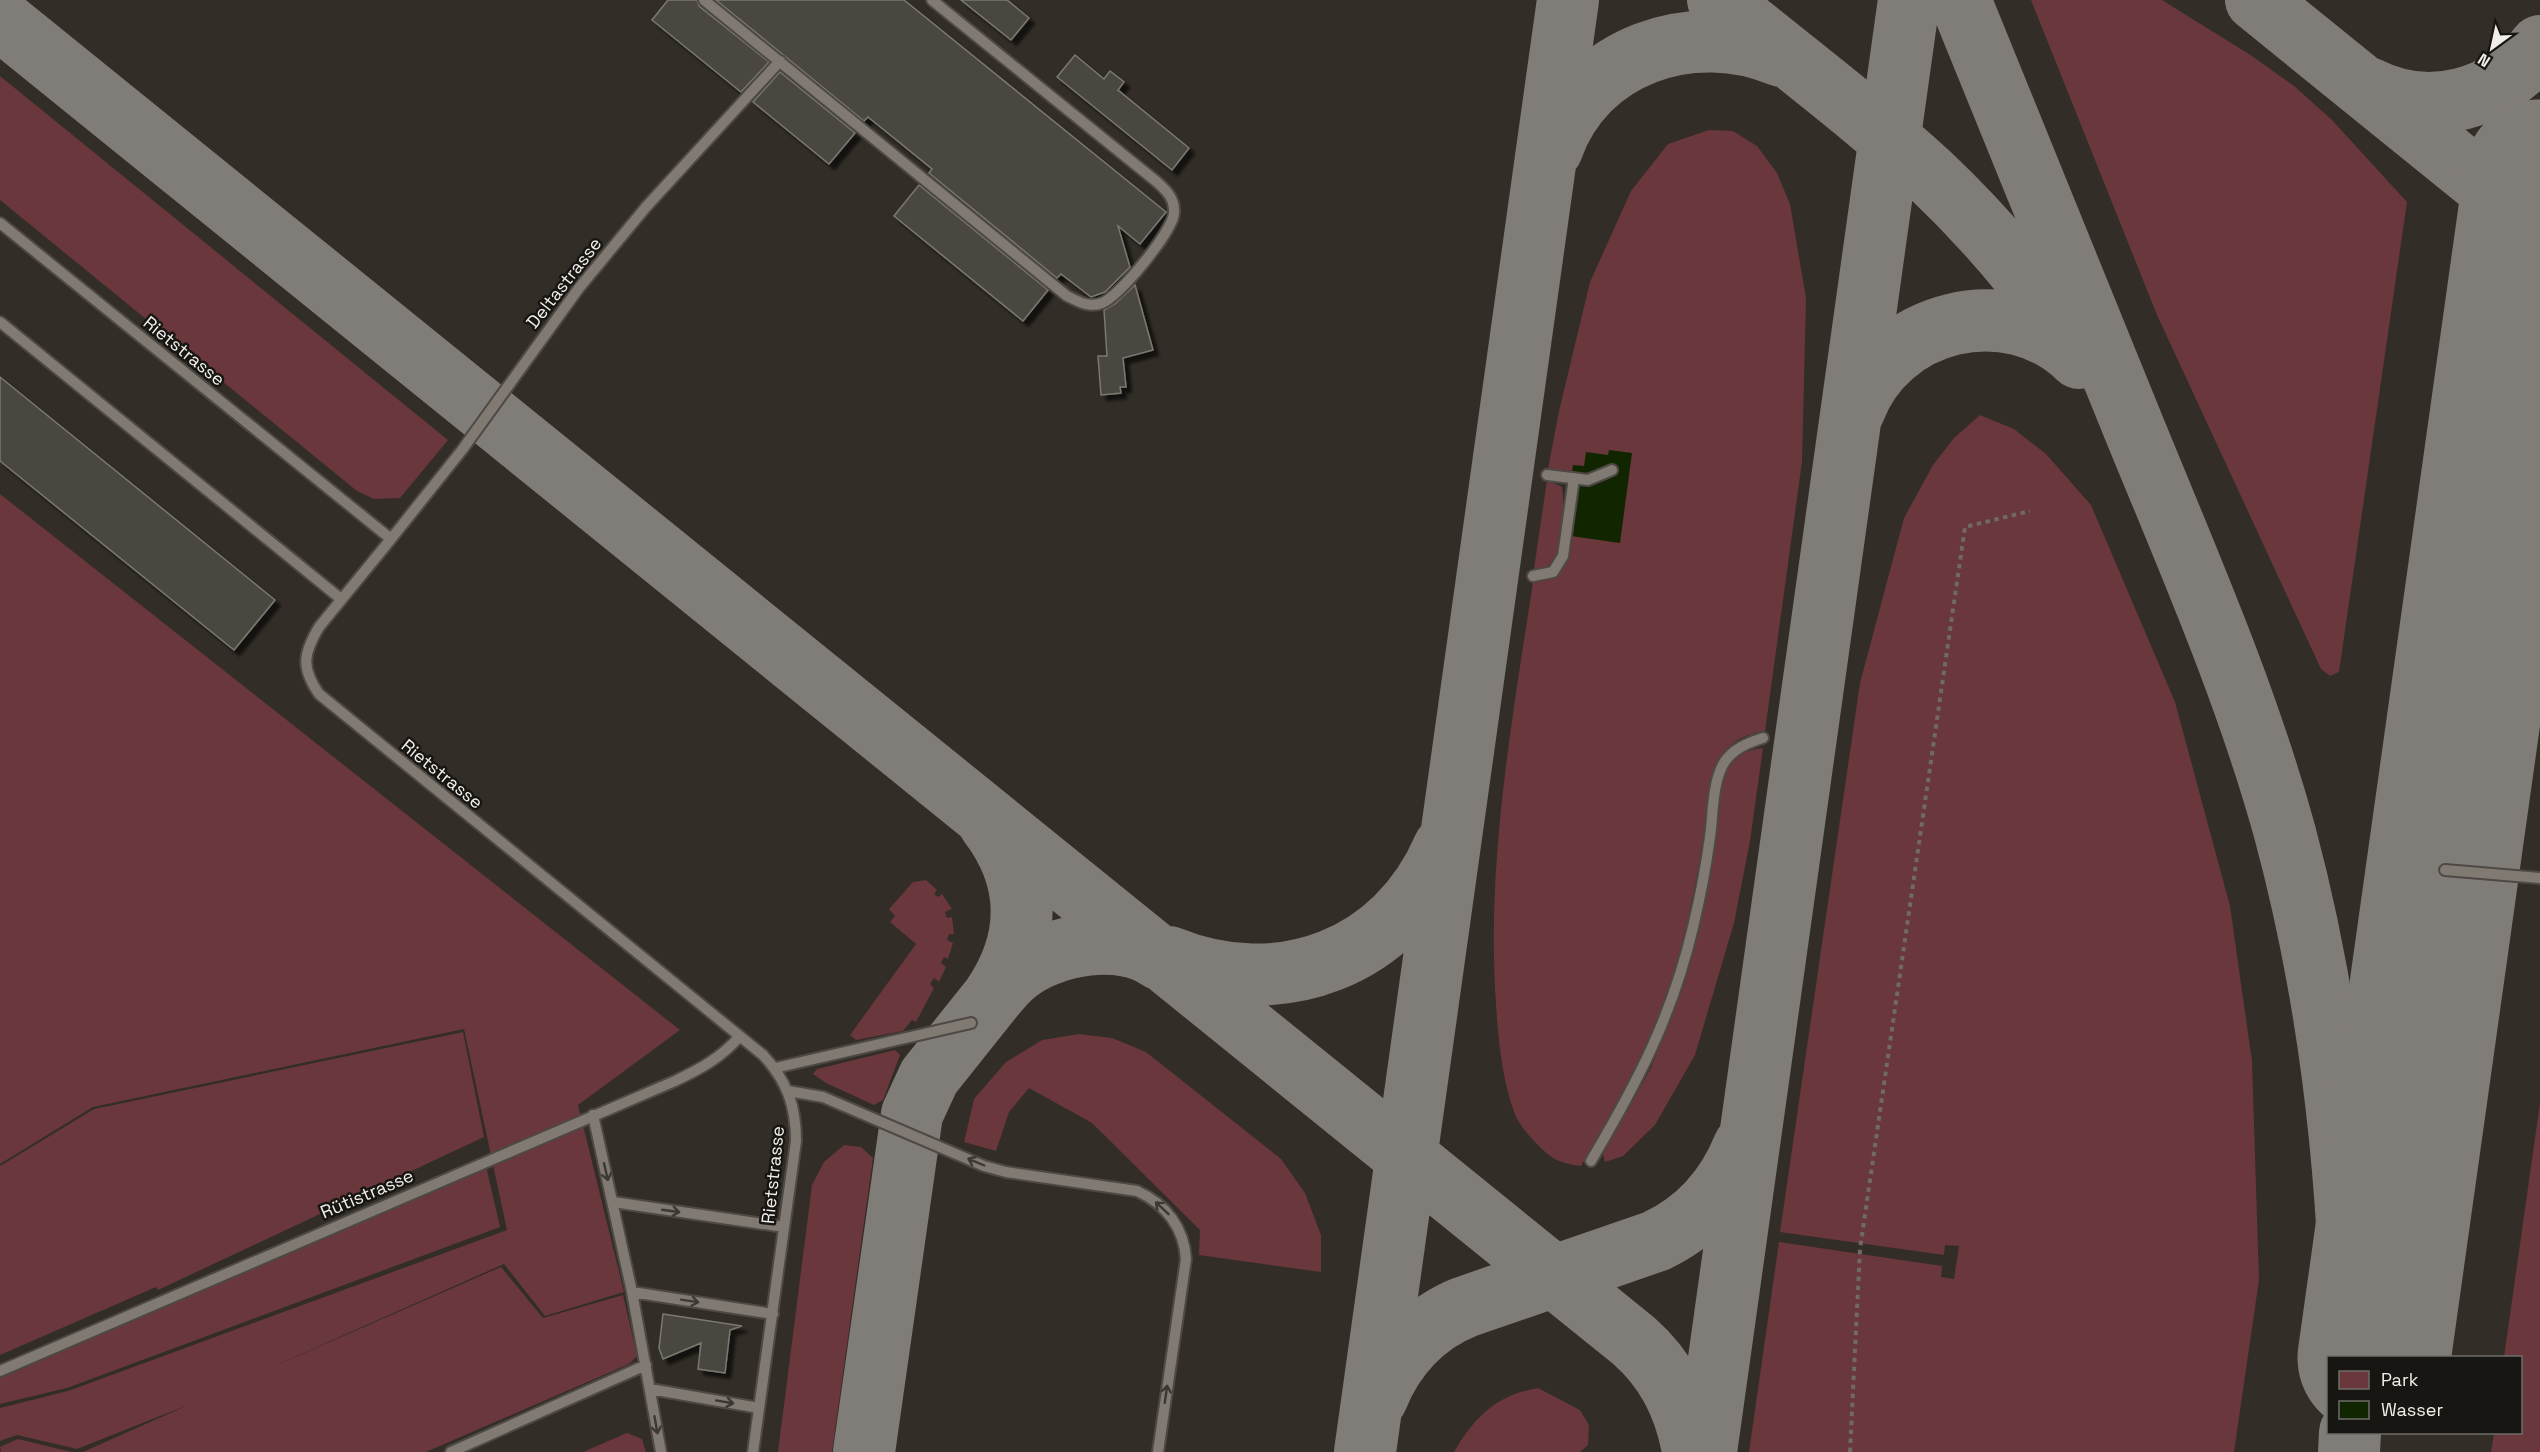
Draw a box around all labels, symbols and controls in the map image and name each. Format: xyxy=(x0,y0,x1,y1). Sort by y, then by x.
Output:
north arrow xyxy=(2462,18,2522,78)
text: N xyxy=(2474,48,2494,72)
street label: Deltastrasse xyxy=(521,232,606,333)
street label: Rietstrasse xyxy=(139,311,230,390)
street label: Rietstrasse xyxy=(397,734,488,813)
street label: Rietstrasse xyxy=(756,1125,789,1225)
one-way arrow xyxy=(967,1156,985,1167)
one-way arrow xyxy=(600,1162,612,1181)
street label: Rütistrasse xyxy=(317,1164,417,1223)
one-way arrow xyxy=(1155,1201,1170,1215)
one-way arrow xyxy=(660,1205,680,1216)
one-way arrow xyxy=(680,1295,700,1306)
legend xyxy=(2327,1356,2522,1434)
text: Park xyxy=(2381,1368,2419,1391)
one-way arrow xyxy=(1161,1385,1172,1404)
one-way arrow xyxy=(715,1397,734,1408)
text: Wasser xyxy=(2381,1398,2443,1421)
one-way arrow xyxy=(651,1414,662,1434)

